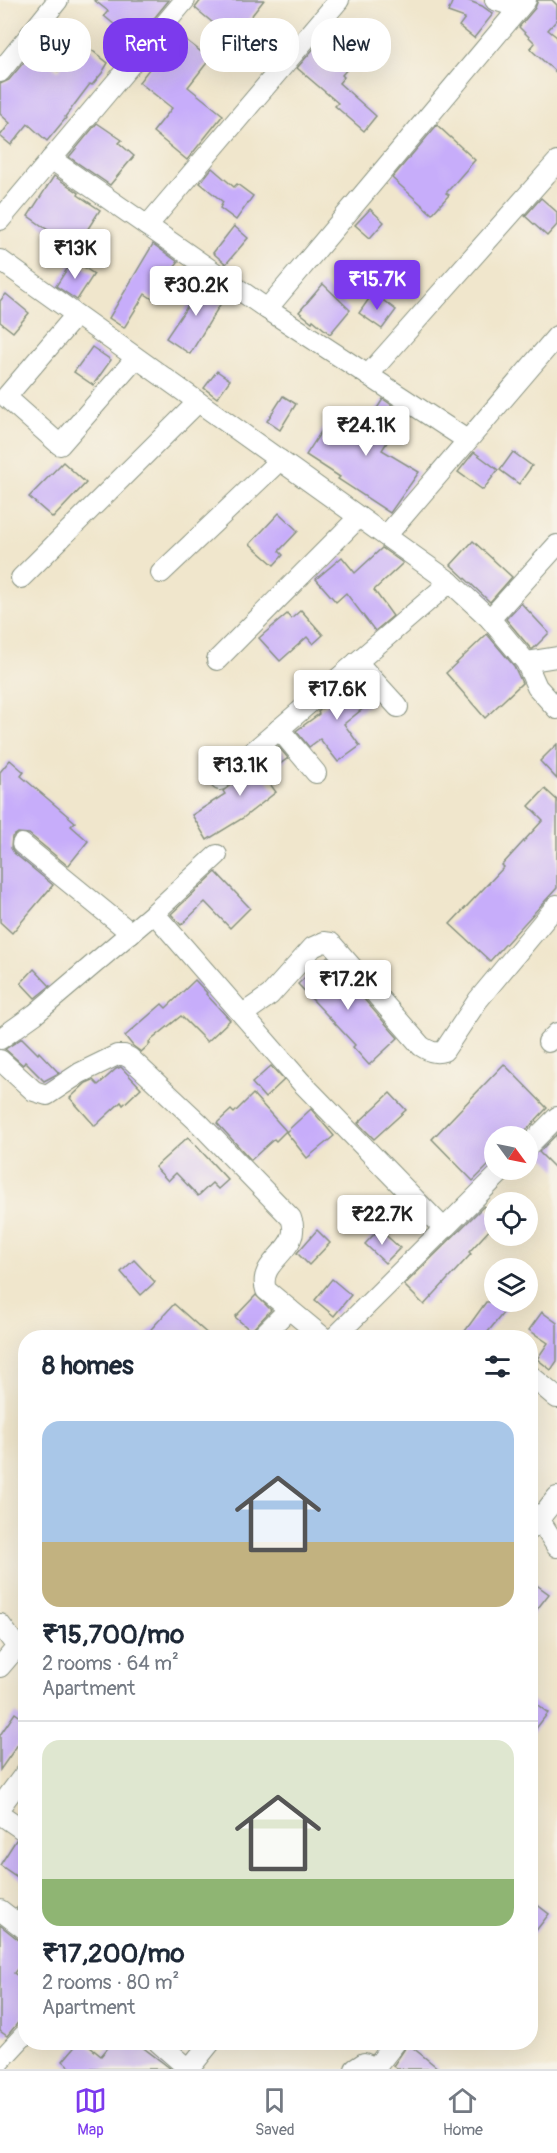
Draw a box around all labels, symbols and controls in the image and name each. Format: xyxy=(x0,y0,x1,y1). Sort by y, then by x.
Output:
chip: Buy xyxy=(18,18,91,72)
chip: Rent xyxy=(103,18,188,72)
chip: Filters xyxy=(200,18,299,72)
chip: New xyxy=(311,18,391,72)
pin: ₹13K xyxy=(39,229,111,280)
text: ₹13K xyxy=(53,236,97,261)
pin: ₹15.7K xyxy=(328,260,426,311)
pin: ₹30.2K xyxy=(147,266,245,317)
text: ₹15.7K xyxy=(348,267,406,292)
text: ₹30.2K xyxy=(164,273,228,298)
pin: ₹24.1K xyxy=(317,406,415,457)
text: ₹24.1K xyxy=(336,413,396,438)
pin: ₹17.6K xyxy=(288,670,386,721)
text: ₹17.6K xyxy=(308,677,366,702)
pin: ₹13.1K xyxy=(191,746,289,797)
text: ₹13.1K xyxy=(212,753,268,778)
pin: ₹17.2K xyxy=(299,960,397,1011)
text: ₹17.2K xyxy=(319,967,377,992)
north arrow xyxy=(484,1126,538,1180)
map controls xyxy=(484,1126,538,1312)
button: locate xyxy=(484,1192,538,1246)
pin: ₹22.7K xyxy=(333,1195,431,1246)
text: ₹22.7K xyxy=(351,1202,413,1227)
button: layers xyxy=(484,1258,538,1312)
text: 8 homes xyxy=(42,1350,134,1382)
icon: filters xyxy=(481,1350,514,1383)
icon: home xyxy=(224,1460,332,1568)
text: ₹15,700/mo xyxy=(42,1619,184,1651)
text: 2 rooms · 64 m² xyxy=(42,1651,179,1676)
text: Apartment xyxy=(42,1676,135,1701)
icon: home xyxy=(224,1779,332,1887)
text: ₹17,200/mo xyxy=(42,1938,185,1970)
text: 2 rooms · 80 m² xyxy=(42,1970,179,1995)
text: Apartment xyxy=(42,1995,135,2020)
tab: Map xyxy=(74,2084,107,2140)
tab: Saved xyxy=(255,2084,295,2140)
tab: Home xyxy=(443,2084,483,2140)

